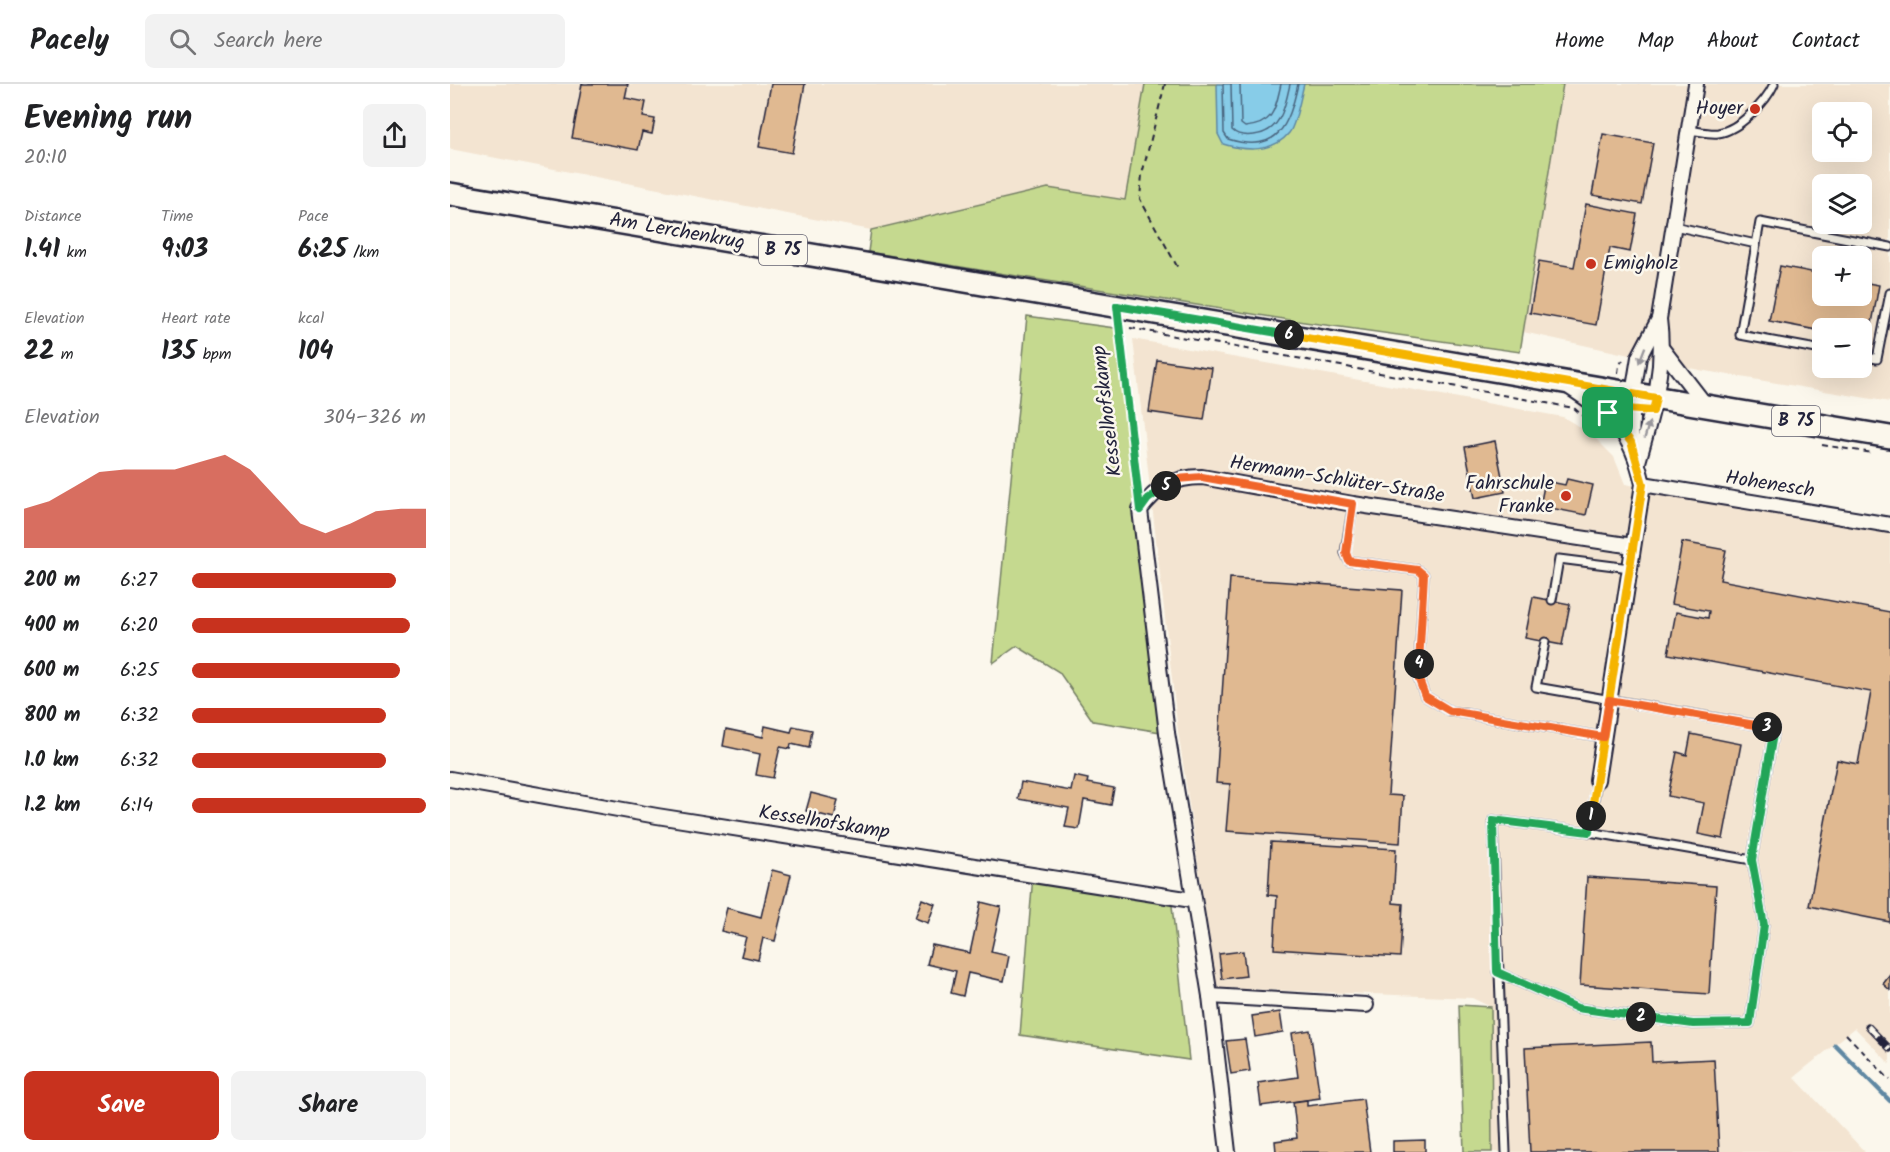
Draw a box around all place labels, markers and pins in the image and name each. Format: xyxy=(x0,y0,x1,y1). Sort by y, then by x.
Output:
place label: Hoyer xyxy=(1696,93,1744,125)
marker: Hoyer xyxy=(1748,102,1762,116)
place label: Emigholz xyxy=(1603,248,1679,280)
marker: Emigholz xyxy=(1584,257,1598,271)
pin: 6 xyxy=(1274,320,1304,350)
pin xyxy=(1582,387,1633,438)
place label: Fahrschule Franke xyxy=(1465,468,1554,523)
pin: 5 xyxy=(1151,471,1181,501)
marker: Fahrschule Franke xyxy=(1559,489,1573,503)
pin: 4 xyxy=(1404,649,1434,679)
pin: 3 xyxy=(1752,712,1782,742)
pin: 1 xyxy=(1576,801,1606,831)
pin: 2 xyxy=(1626,1002,1656,1032)

